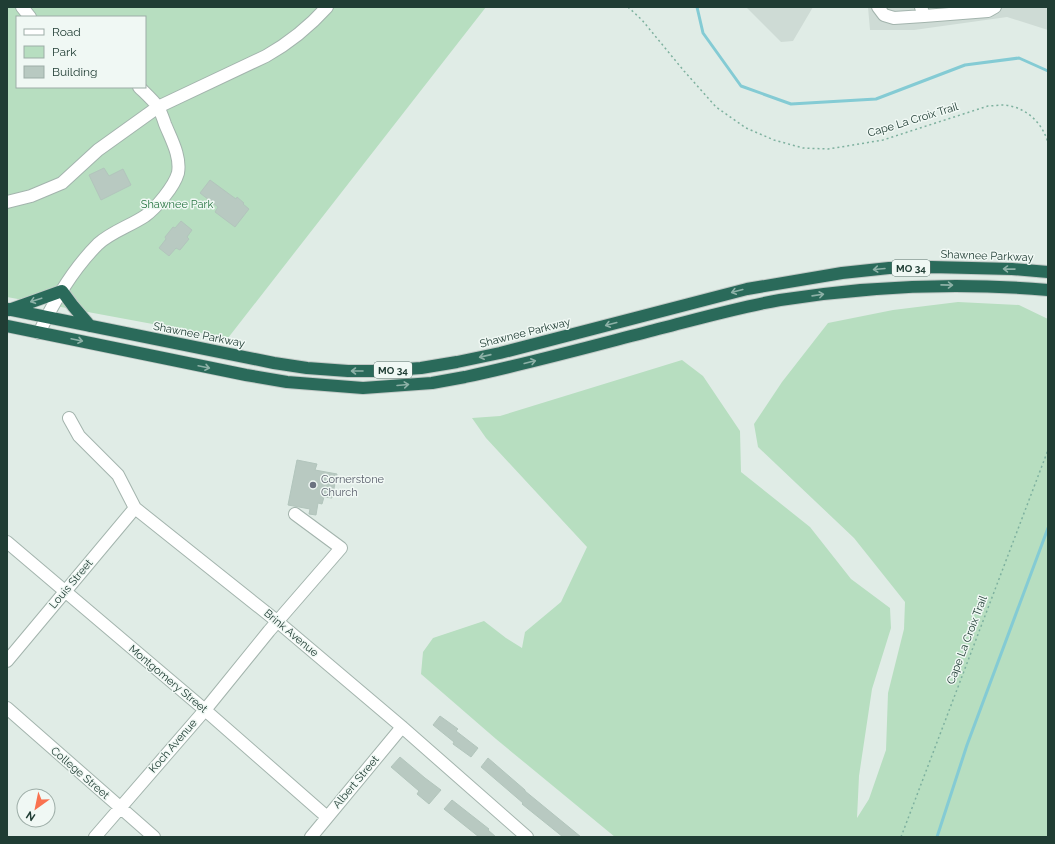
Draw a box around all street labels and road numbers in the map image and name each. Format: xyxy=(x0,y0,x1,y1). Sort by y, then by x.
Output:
street label: Cape La Croix Trail xyxy=(866,100,960,140)
street label: Shawnee Parkway xyxy=(940,248,1034,264)
road number: MO 34 xyxy=(892,260,930,276)
street label: Shawnee Parkway xyxy=(478,315,572,351)
street label: Shawnee Parkway xyxy=(152,320,246,350)
road number: MO 34 xyxy=(374,362,412,378)
street label: Louis Street xyxy=(47,556,96,611)
street label: Cape La Croix Trail xyxy=(944,594,990,686)
street label: Brink Avenue xyxy=(261,607,321,660)
street label: Montgomery Street xyxy=(126,642,210,716)
street label: Koch Avenue xyxy=(146,716,200,775)
street label: College Street xyxy=(48,744,112,802)
street label: Albert Street xyxy=(330,753,382,811)

